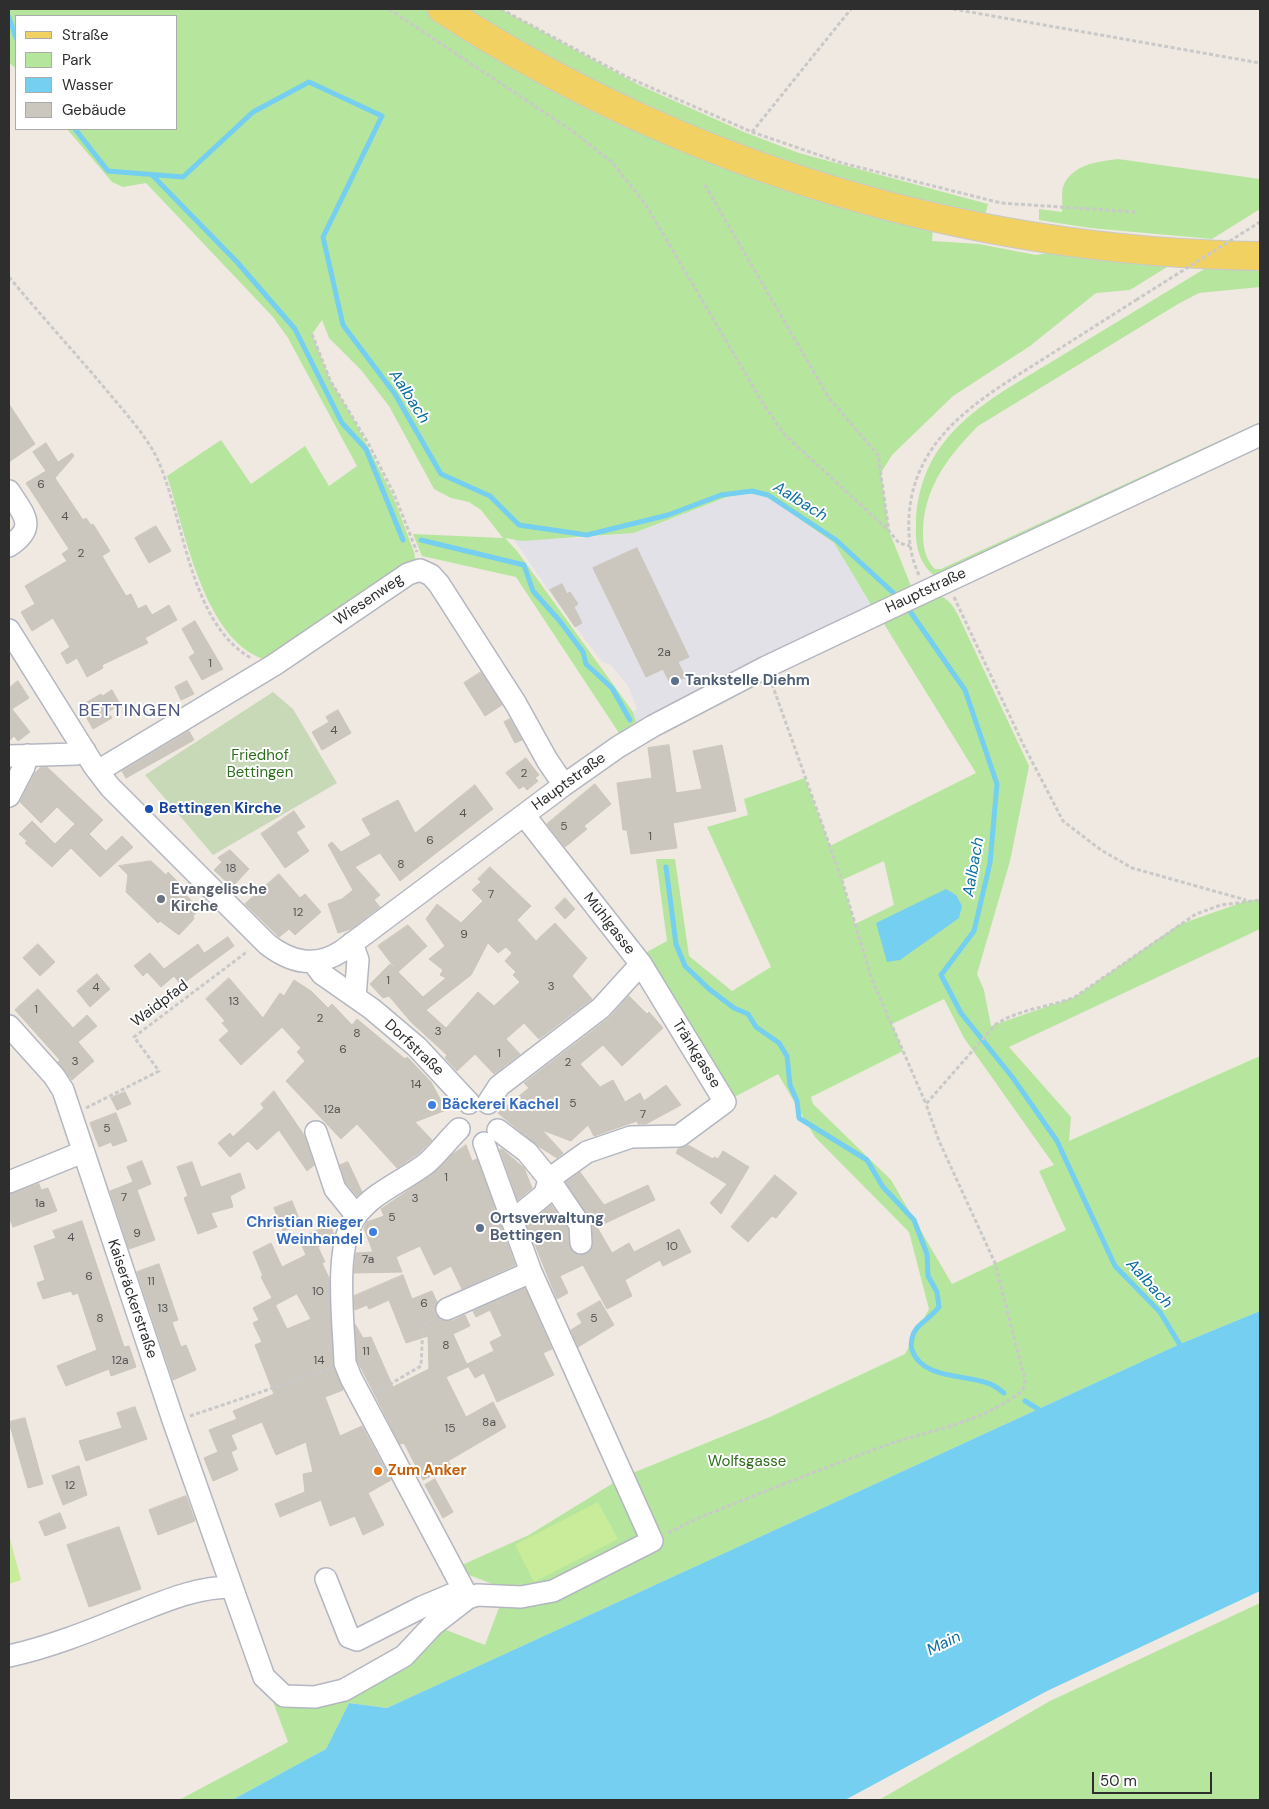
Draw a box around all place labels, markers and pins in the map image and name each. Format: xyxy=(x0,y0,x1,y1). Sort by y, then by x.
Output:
place label: Tankstelle Diehm xyxy=(685,672,810,690)
marker: Tankstelle Diehm xyxy=(669,675,681,687)
place label: Bettingen Kirche xyxy=(159,800,282,818)
marker: Bettingen Kirche xyxy=(143,803,155,815)
place label: Evangelische Kirche xyxy=(171,881,267,916)
marker: Evangelische Kirche xyxy=(155,893,167,905)
place label: Bäckerei Kachel xyxy=(442,1096,559,1114)
marker: Bäckerei Kachel xyxy=(426,1099,438,1111)
place label: Ortsverwaltung Bettingen xyxy=(490,1210,604,1245)
place label: Christian Rieger Weinhandel xyxy=(246,1214,363,1249)
marker: Ortsverwaltung Bettingen xyxy=(474,1222,486,1234)
marker: Christian Rieger Weinhandel xyxy=(367,1226,379,1238)
place label: Zum Anker xyxy=(388,1462,467,1480)
marker: Zum Anker xyxy=(372,1465,384,1477)

